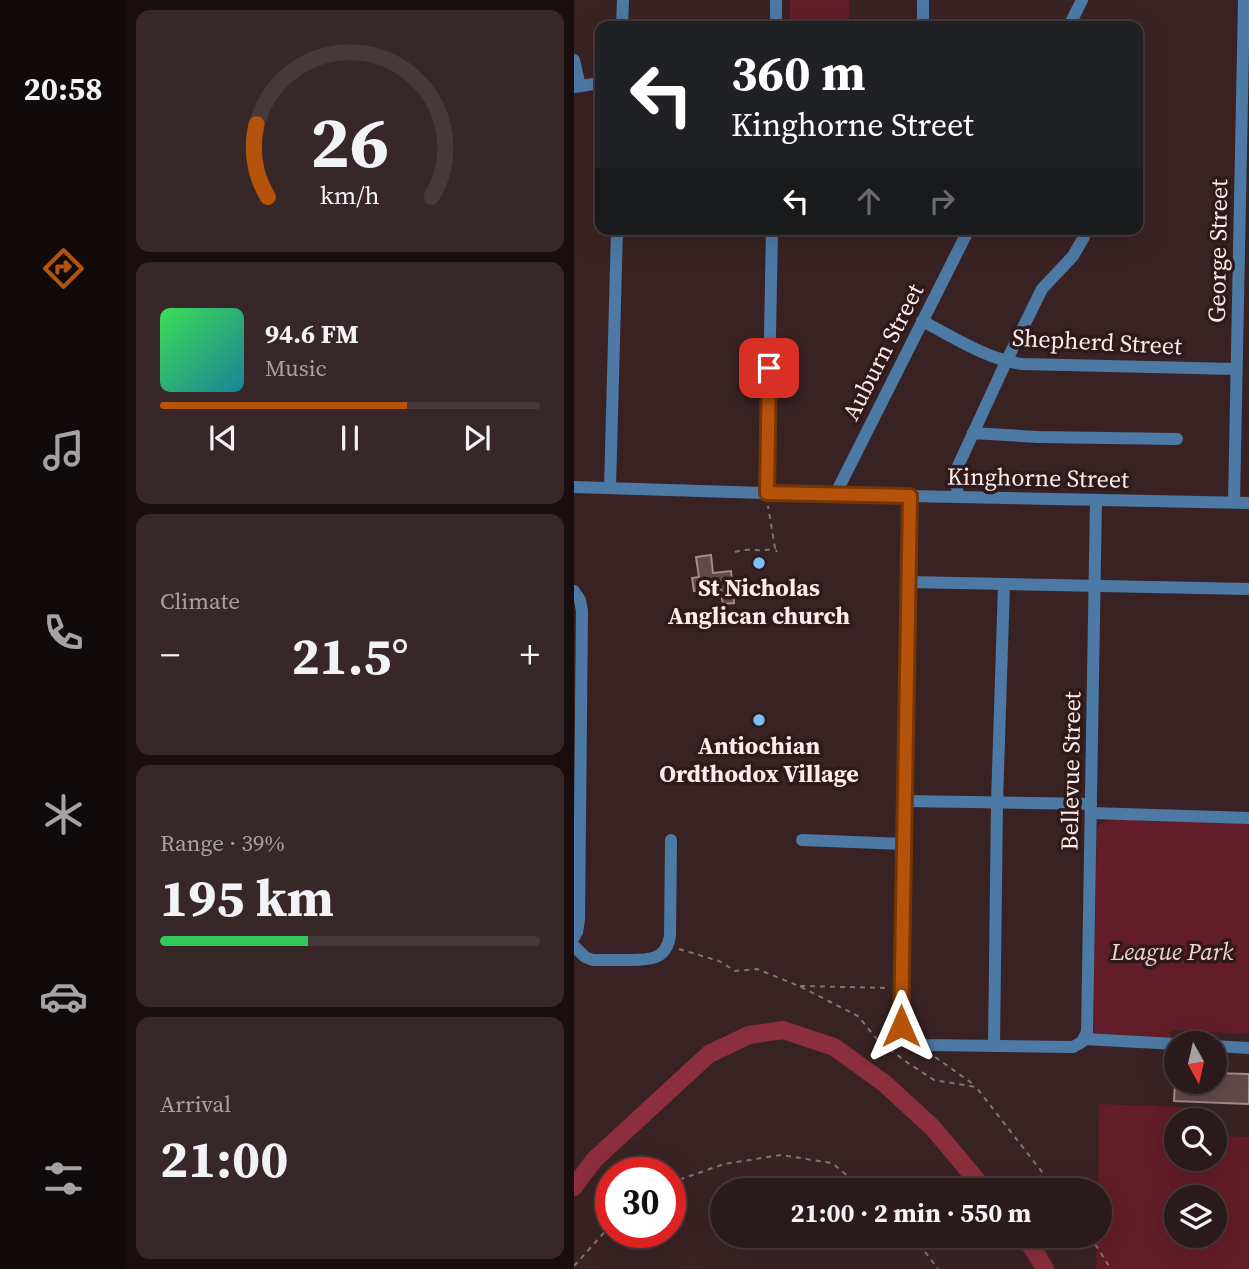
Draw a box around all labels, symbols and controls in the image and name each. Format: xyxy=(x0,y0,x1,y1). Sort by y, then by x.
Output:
text: 360 m xyxy=(731,39,866,106)
icon: left xyxy=(616,49,707,140)
text: 20:58 xyxy=(24,67,102,111)
text: 26 xyxy=(311,92,389,191)
text: Kinghorne Street xyxy=(731,103,974,147)
text: km/h xyxy=(320,178,380,212)
street label: George Street xyxy=(1200,179,1235,323)
icon: left xyxy=(777,182,815,220)
icon: ahead xyxy=(850,182,888,220)
icon: right xyxy=(923,182,961,220)
icon: directions xyxy=(39,244,88,293)
street label: Auburn Street xyxy=(834,278,931,426)
text: 94.6 FM xyxy=(265,316,359,352)
street label: Shepherd Street xyxy=(1011,321,1183,362)
pin xyxy=(739,338,799,398)
icon: arrive xyxy=(750,349,788,387)
text: Music xyxy=(265,352,327,384)
icon: previous xyxy=(204,419,242,457)
icon: pause xyxy=(331,419,369,457)
icon: next xyxy=(458,419,496,457)
icon: music xyxy=(39,426,88,475)
street label: Kinghorne Street xyxy=(947,459,1130,496)
marker: St Nicholas Anglican church xyxy=(751,555,767,571)
place label: St Nicholas Anglican church xyxy=(668,571,850,632)
text: Climate xyxy=(160,585,240,617)
icon: phone xyxy=(39,608,88,657)
text: 21.5° xyxy=(291,620,409,691)
text: − xyxy=(160,629,180,681)
text: + xyxy=(520,629,540,681)
street label: Bellevue Street xyxy=(1053,691,1088,851)
marker: Antiochian Ordthodox Village xyxy=(751,712,767,728)
place label: Antiochian Ordthodox Village xyxy=(659,729,859,790)
icon: climate xyxy=(39,790,88,839)
text: Range · 39% xyxy=(160,827,285,859)
text: 195 km xyxy=(160,862,334,933)
park label: League Park xyxy=(1110,935,1234,968)
icon: car xyxy=(39,972,88,1021)
position arrow xyxy=(864,989,938,1063)
north arrow xyxy=(1164,1031,1227,1094)
map controls xyxy=(1164,1031,1227,1248)
text: Arrival xyxy=(160,1088,231,1120)
button: search xyxy=(1164,1108,1227,1171)
text: 21:00 xyxy=(160,1123,288,1194)
icon: filters xyxy=(39,1154,88,1203)
speed limit sign: 30 xyxy=(595,1157,686,1248)
button: layers xyxy=(1164,1185,1227,1248)
text: 21:00 · 2 min · 550 m xyxy=(791,1195,1031,1231)

